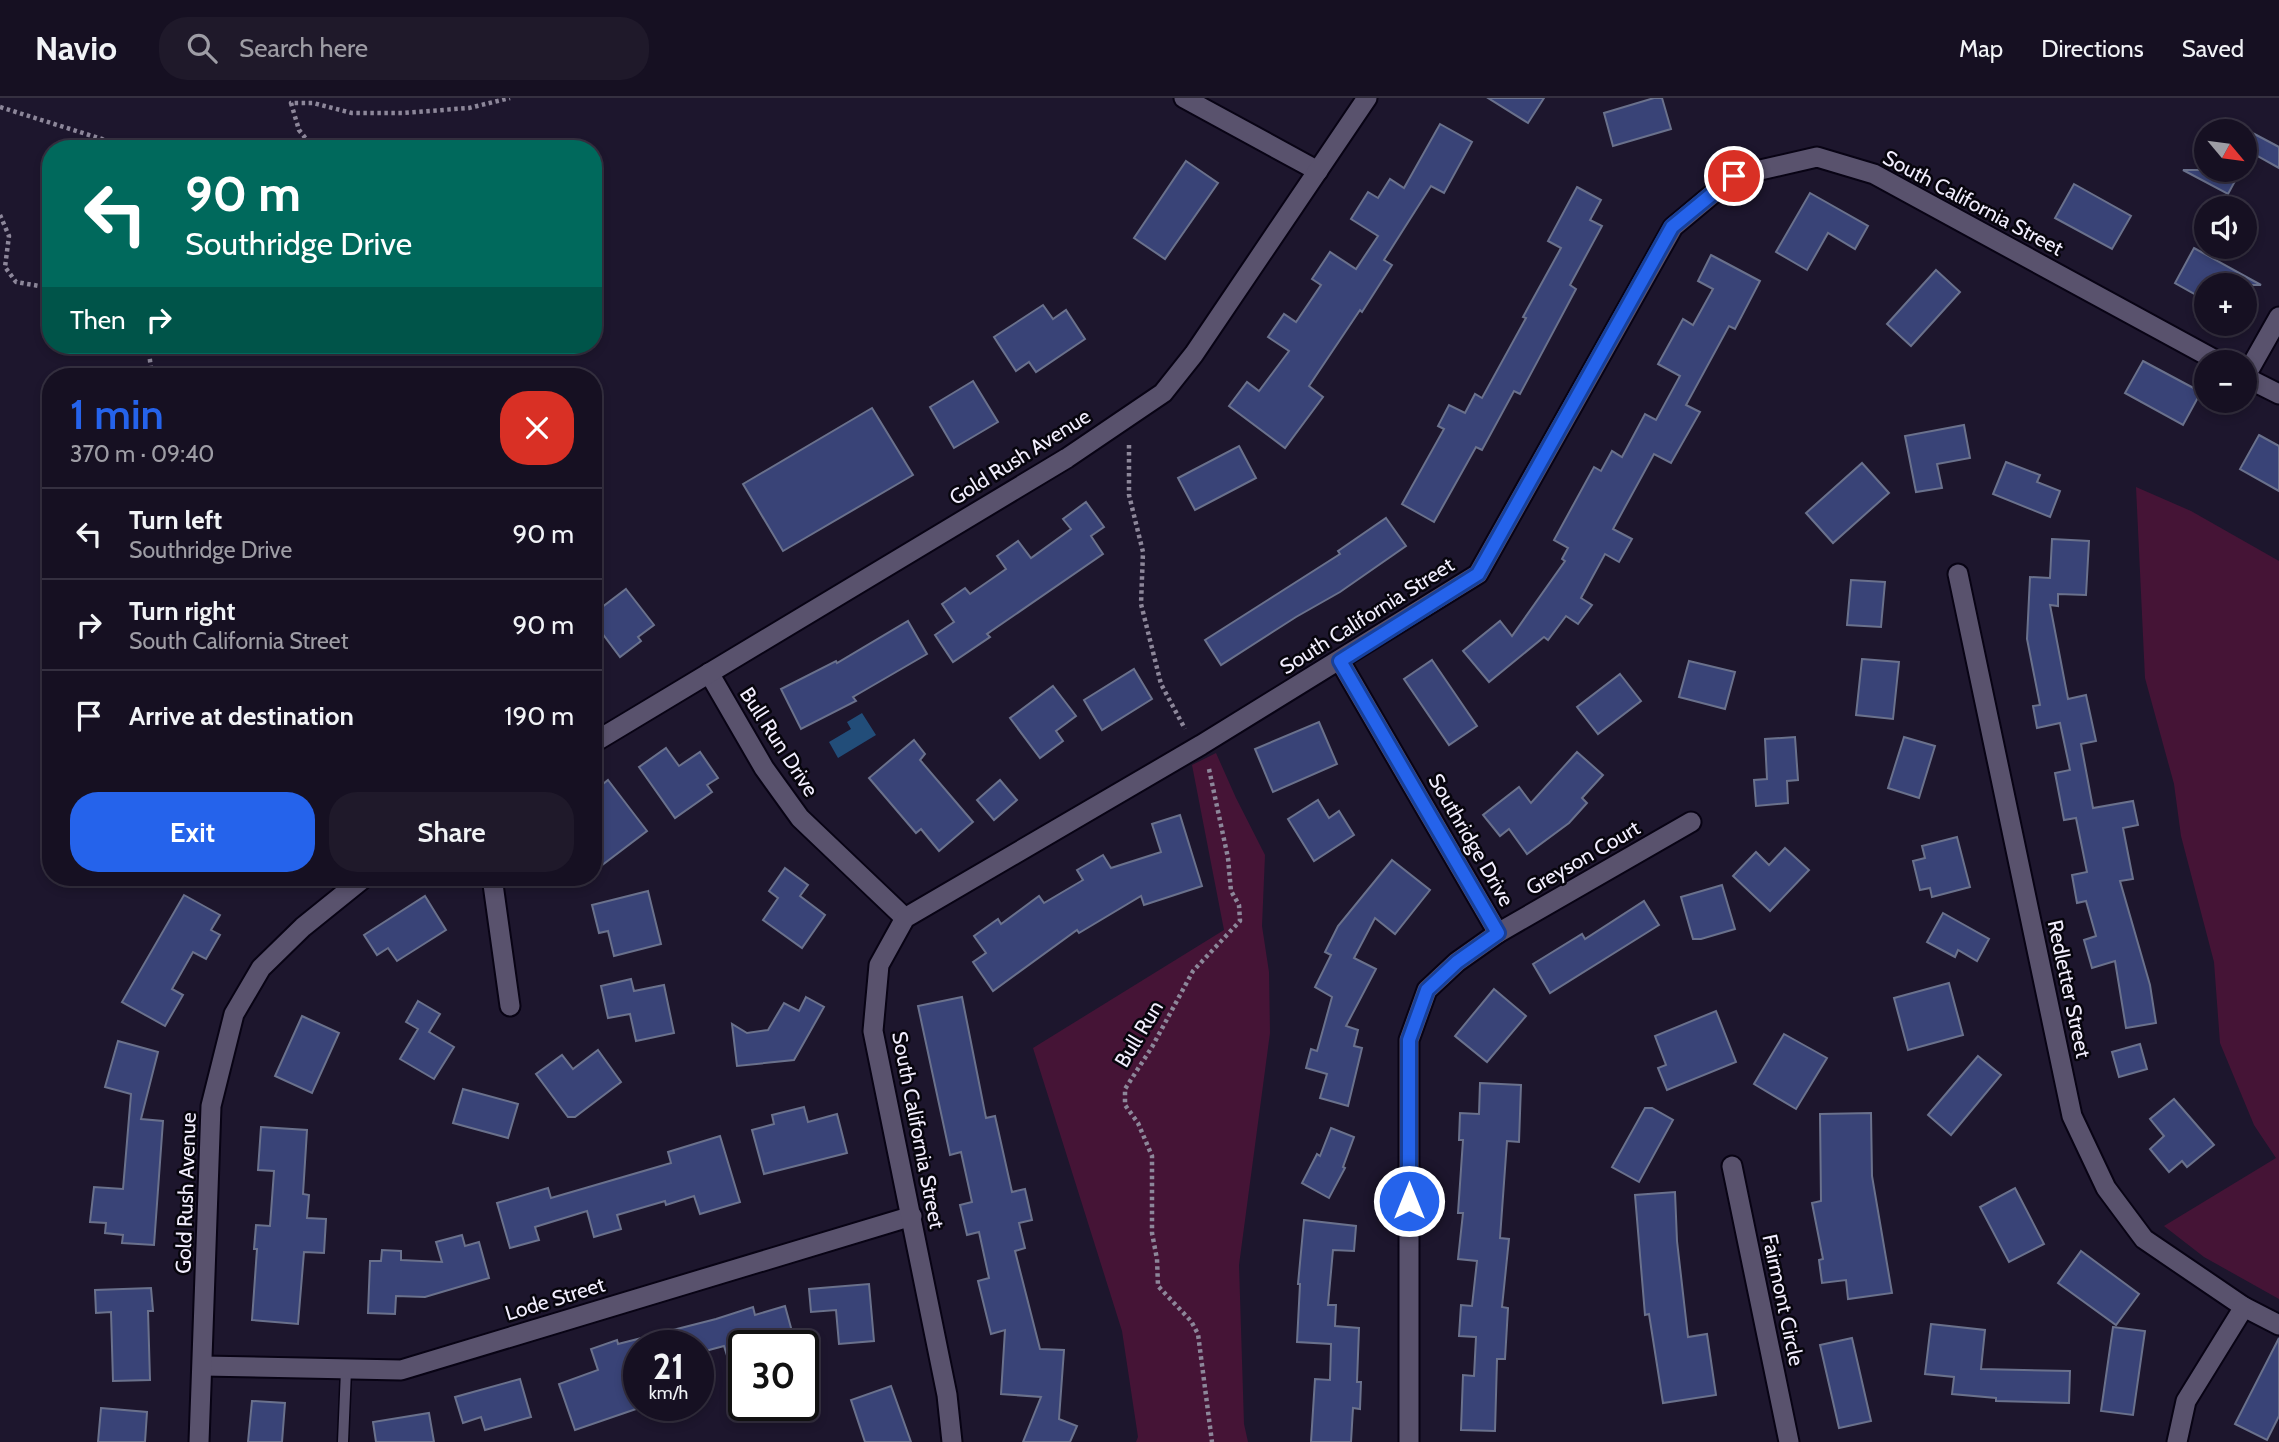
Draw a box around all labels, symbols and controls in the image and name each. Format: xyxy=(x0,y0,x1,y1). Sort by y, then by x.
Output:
search box xyxy=(159,17,649,80)
text: Navio xyxy=(35,28,117,68)
icon: search xyxy=(183,29,221,67)
text: Search here xyxy=(239,32,368,64)
text: Map xyxy=(1959,34,2003,63)
text: Directions xyxy=(2041,34,2144,63)
text: Saved xyxy=(2182,34,2244,63)
north arrow xyxy=(2194,119,2258,182)
map controls xyxy=(2194,119,2257,413)
street label: South California Street xyxy=(1879,144,2068,261)
pin xyxy=(1704,146,1764,206)
icon: arrive xyxy=(1715,157,1753,195)
text: 90 m xyxy=(185,164,301,223)
icon: left xyxy=(70,168,161,259)
button: sound xyxy=(2194,196,2257,259)
text: Southridge Drive xyxy=(185,224,412,263)
button: + xyxy=(2194,273,2257,336)
icon: right xyxy=(140,301,178,339)
text: Then xyxy=(70,304,126,336)
button: − xyxy=(2194,350,2257,413)
text: 1 min xyxy=(70,388,164,440)
button: close xyxy=(500,391,574,465)
street label: Gold Rush Avenue xyxy=(945,403,1095,510)
text: 370 m · 09:40 xyxy=(70,440,214,468)
text: Turn left xyxy=(129,504,222,536)
icon: left xyxy=(70,515,108,553)
text: 90 m xyxy=(512,518,574,550)
text: Southridge Drive xyxy=(129,536,292,564)
street label: South California Street xyxy=(1275,552,1458,679)
text: Turn right xyxy=(129,595,235,627)
icon: right xyxy=(70,606,108,644)
text: 90 m xyxy=(512,609,574,641)
text: South California Street xyxy=(129,627,348,655)
street label: Bull Run Drive xyxy=(735,682,824,801)
icon: arrive xyxy=(70,697,108,735)
text: Arrive at destination xyxy=(129,700,354,732)
text: 190 m xyxy=(504,700,574,732)
street label: Southridge Drive xyxy=(1423,769,1520,911)
button: Exit xyxy=(70,792,315,872)
button: Share xyxy=(329,792,574,872)
street label: Greyson Court xyxy=(1521,815,1644,900)
street label: Redletter Street xyxy=(2043,918,2096,1060)
street label: Bull Run xyxy=(1109,996,1168,1072)
street label: South California Street xyxy=(887,1029,950,1231)
street label: Gold Rush Avenue xyxy=(170,1112,201,1274)
position arrow xyxy=(1372,1164,1446,1238)
street label: Fairmont Circle xyxy=(1757,1232,1810,1368)
street label: Lode Street xyxy=(502,1272,608,1326)
speed limit sign: 30 xyxy=(728,1330,819,1421)
text: 21 xyxy=(653,1345,684,1388)
text: km/h xyxy=(649,1382,688,1404)

